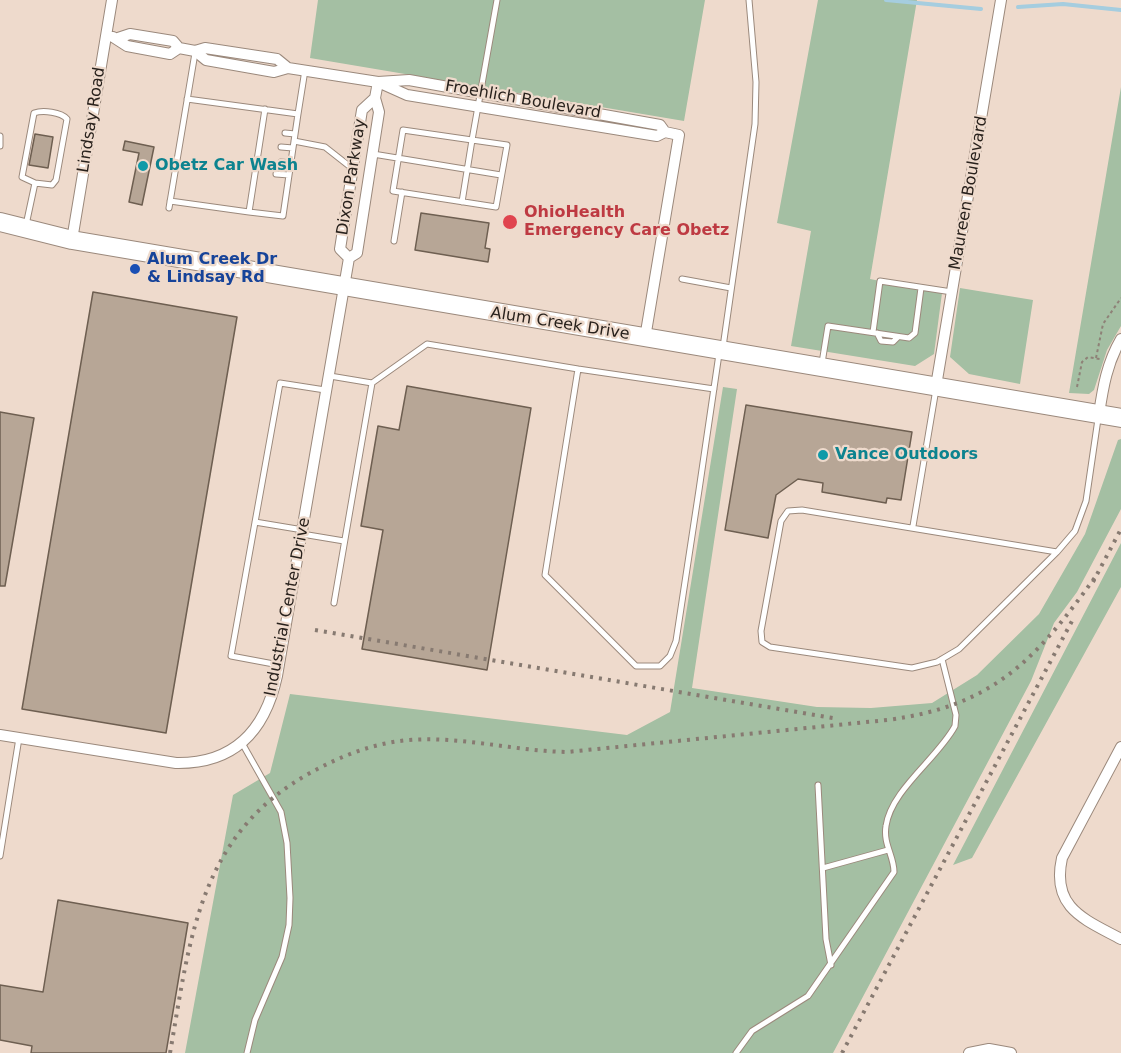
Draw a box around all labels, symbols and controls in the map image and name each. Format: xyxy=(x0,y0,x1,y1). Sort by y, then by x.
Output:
street label: Lindsay Road xyxy=(74,66,110,174)
street label: Froehlich Boulevard xyxy=(444,77,602,123)
street label: Maureen Boulevard xyxy=(946,115,992,271)
street label: Dixon Parkway xyxy=(333,117,371,237)
place label: Obetz Car Wash xyxy=(155,156,298,176)
marker: Obetz Car Wash xyxy=(136,159,150,173)
place label: OhioHealth Emergency Care Obetz xyxy=(524,203,729,241)
marker: OhioHealth Emergency Care Obetz xyxy=(501,213,519,231)
place label: Alum Creek Dr & Lindsay Rd xyxy=(147,250,277,288)
marker: Alum Creek Dr & Lindsay Rd xyxy=(128,262,142,276)
street label: Alum Creek Drive xyxy=(489,304,631,344)
place label: Vance Outdoors xyxy=(835,445,978,465)
marker: Vance Outdoors xyxy=(816,448,830,462)
street label: Industrial Center Drive xyxy=(261,516,315,698)

